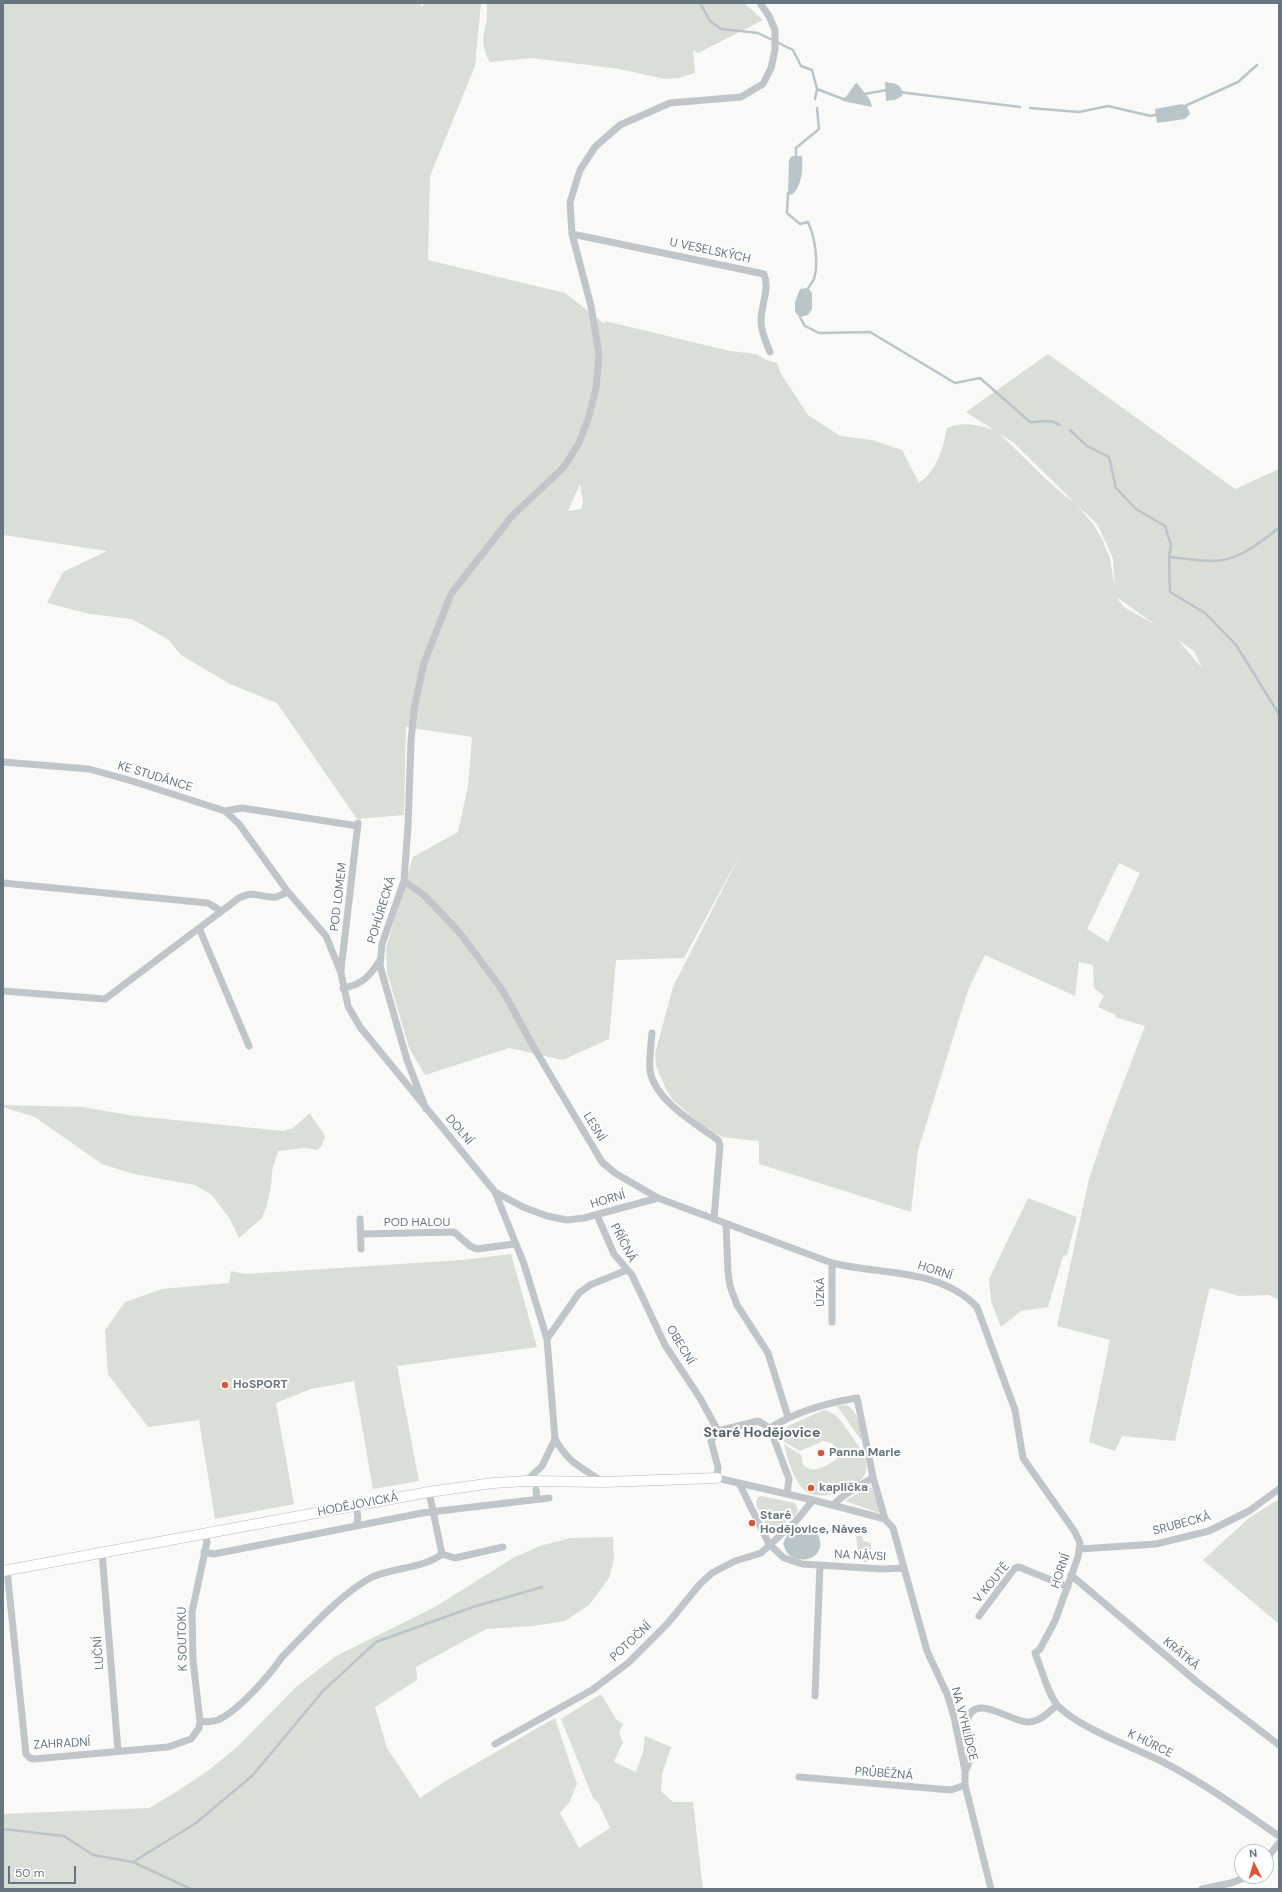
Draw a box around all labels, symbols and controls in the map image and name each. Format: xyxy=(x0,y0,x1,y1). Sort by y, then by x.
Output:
street label: U VESELSKÝCH xyxy=(668,235,752,267)
street label: KE STUDÁNCE xyxy=(116,759,194,795)
street label: POD LOMEM xyxy=(328,862,350,932)
street label: POHŮRECKÁ xyxy=(365,875,399,945)
street label: LESNÍ xyxy=(580,1110,608,1144)
street label: DOLNÍ xyxy=(442,1112,476,1148)
street label: HORNÍ xyxy=(589,1188,627,1212)
street label: POD HALOU xyxy=(384,1216,450,1230)
street label: PŘÍČNÁ xyxy=(607,1221,639,1265)
street label: HORNÍ xyxy=(916,1259,954,1283)
street label: ÚZKÁ xyxy=(814,1277,828,1307)
street label: OBECNÍ xyxy=(663,1323,697,1367)
place label: HoSPORT xyxy=(233,1378,288,1392)
marker: HoSPORT xyxy=(220,1380,230,1390)
district label: Staré Hodějovice xyxy=(704,1425,820,1441)
place label: Panna Marie xyxy=(829,1446,901,1460)
marker: Panna Marie xyxy=(816,1448,826,1458)
place label: kaplička xyxy=(819,1481,868,1495)
marker: kaplička xyxy=(806,1483,816,1493)
street label: HODĚJOVICKÁ xyxy=(316,1490,400,1520)
place label: Staré Hodějovice, Náves xyxy=(760,1509,867,1537)
street label: SRUBECKÁ xyxy=(1151,1509,1213,1539)
marker: Staré Hodějovice, Náves xyxy=(747,1518,757,1528)
street label: NA NÁVSI xyxy=(834,1547,886,1565)
street label: HORNÍ xyxy=(1048,1552,1074,1590)
street label: V KOUTĚ xyxy=(971,1560,1013,1606)
street label: K SOUTOKU xyxy=(175,1606,191,1672)
street label: POTOČNÍ xyxy=(607,1619,655,1665)
street label: KRÁTKÁ xyxy=(1160,1635,1202,1673)
street label: LUČNÍ xyxy=(91,1636,107,1670)
street label: NA VYHLÍDCE xyxy=(948,1686,980,1762)
street label: K HŮRCE xyxy=(1125,1727,1175,1761)
street label: ZAHRADNÍ xyxy=(33,1735,91,1753)
street label: PRŮBĚŽNÁ xyxy=(854,1765,914,1783)
north arrow xyxy=(1234,1844,1274,1884)
text: N xyxy=(1248,1846,1258,1860)
scale bar xyxy=(10,1858,78,1884)
text: 50 m xyxy=(15,1865,44,1881)

